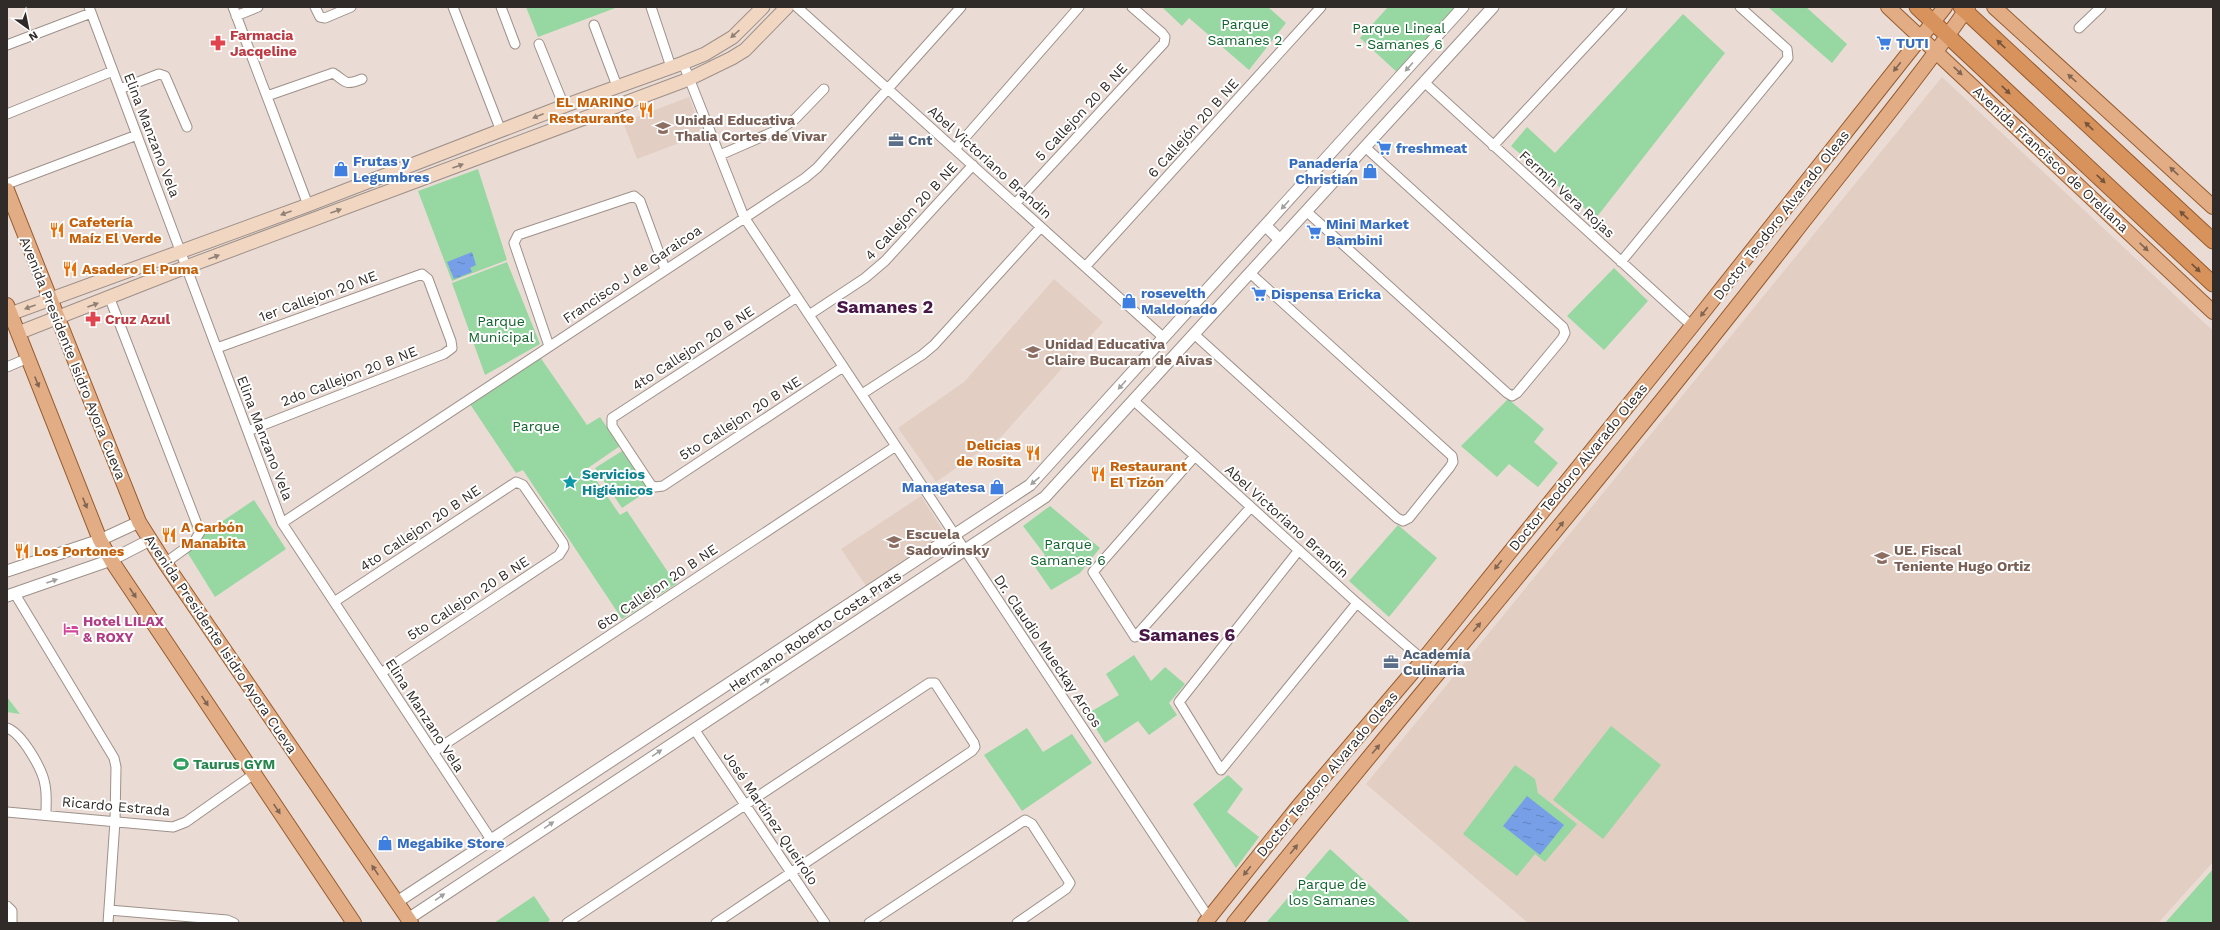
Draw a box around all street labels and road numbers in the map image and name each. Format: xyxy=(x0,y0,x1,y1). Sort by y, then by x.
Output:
street label: 5 Callejon 20 B NE xyxy=(1032,60,1130,164)
street label: Elina Manzano Vela xyxy=(121,71,183,200)
street label: 6 Callejón 20 B NE xyxy=(1144,75,1242,181)
street label: Avenida Francisco de Orellana xyxy=(1970,83,2132,235)
street label: Abel Victoriano Brandin xyxy=(925,102,1055,222)
street label: Doctor Teodoro Alvarado Oleas xyxy=(1710,127,1852,303)
street label: Fermin Vera Rojas xyxy=(1516,147,1618,241)
street label: 4 Callejon 20 B NE xyxy=(862,159,960,263)
street label: Francisco J de Garaicoa xyxy=(560,222,704,326)
street label: Avenida Presidente Isidro Ayora Cueva xyxy=(17,234,129,482)
street label: 1er Callejon 20 NE xyxy=(257,267,379,325)
street label: 4to Callejon 20 B NE xyxy=(629,303,757,393)
street label: 2do Callejon 20 B NE xyxy=(279,343,419,409)
street label: 5to Callejon 20 B NE xyxy=(676,373,804,463)
street label: Elina Manzano Vela xyxy=(234,374,296,503)
street label: Doctor Teodoro Alvarado Oleas xyxy=(1505,380,1651,554)
street label: Abel Victoriano Brandin xyxy=(1222,461,1352,581)
street label: 4to Callejon 20 B NE xyxy=(357,482,483,574)
street label: Avenida Presidente Isidro Ayora Cueva xyxy=(142,532,300,756)
street label: 6to Callejon 20 B NE xyxy=(594,541,720,633)
street label: 5to Callejon 20 B NE xyxy=(404,553,532,643)
street label: Hermano Roberto Costa Prats xyxy=(726,567,904,695)
street label: Dr. Claudio Mueckay Arcos xyxy=(991,572,1105,730)
street label: Elina Manzano Vela xyxy=(382,655,468,775)
street label: Doctor Teodoro Alvarado Oleas xyxy=(1253,688,1401,860)
street label: José Martínez Queirolo xyxy=(720,748,822,888)
street label: Ricardo Estrada xyxy=(61,793,171,819)

